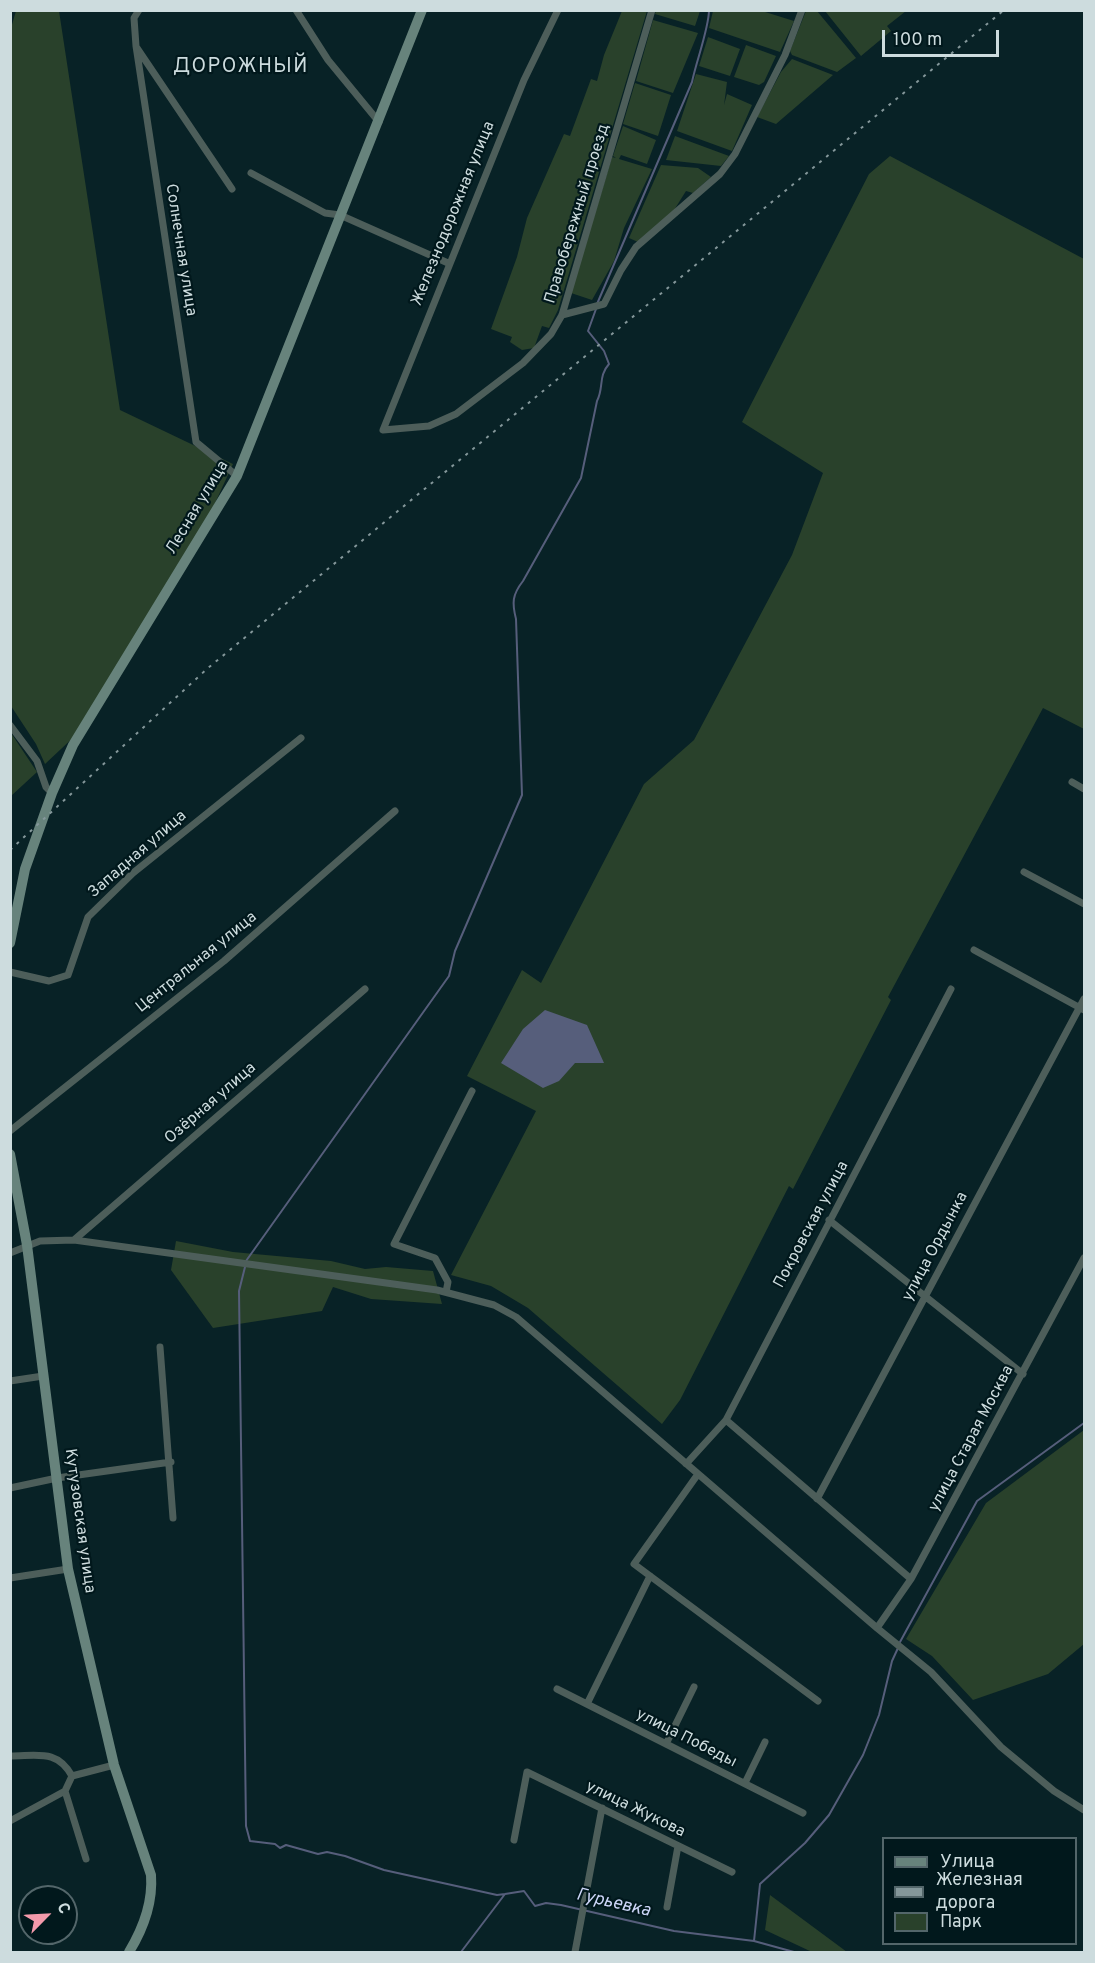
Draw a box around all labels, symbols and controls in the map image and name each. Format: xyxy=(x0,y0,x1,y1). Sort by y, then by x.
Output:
scale bar xyxy=(885,18,1002,56)
text: 100 m xyxy=(893,29,942,52)
district label: ДОРОЖНЫЙ xyxy=(173,56,309,80)
street label: Железнодорожная улица xyxy=(408,119,500,309)
street label: Правобережный проезд xyxy=(542,122,614,306)
street label: Солнечная улица xyxy=(160,183,200,317)
street label: Лесная улица xyxy=(162,458,234,558)
street label: Западная улица xyxy=(85,807,191,903)
street label: Центральная улица xyxy=(133,908,261,1018)
street label: Озёрная улица xyxy=(161,1059,261,1149)
street label: Покровская улица xyxy=(770,1158,854,1292)
street label: улица Ордынка xyxy=(899,1189,973,1305)
street label: улица Старая Москва xyxy=(925,1363,1019,1515)
street label: Кутузовская улица xyxy=(59,1447,99,1595)
street label: улица Победы xyxy=(632,1705,740,1773)
street label: улица Жукова xyxy=(582,1778,688,1842)
legend xyxy=(882,1837,1077,1945)
text: Улица xyxy=(940,1851,994,1874)
text: Железная дорога xyxy=(936,1869,1023,1915)
north arrow xyxy=(18,1885,78,1945)
water label: Гурьевка xyxy=(574,1885,652,1923)
text: С xyxy=(51,1900,74,1917)
text: Парк xyxy=(940,1911,982,1934)

